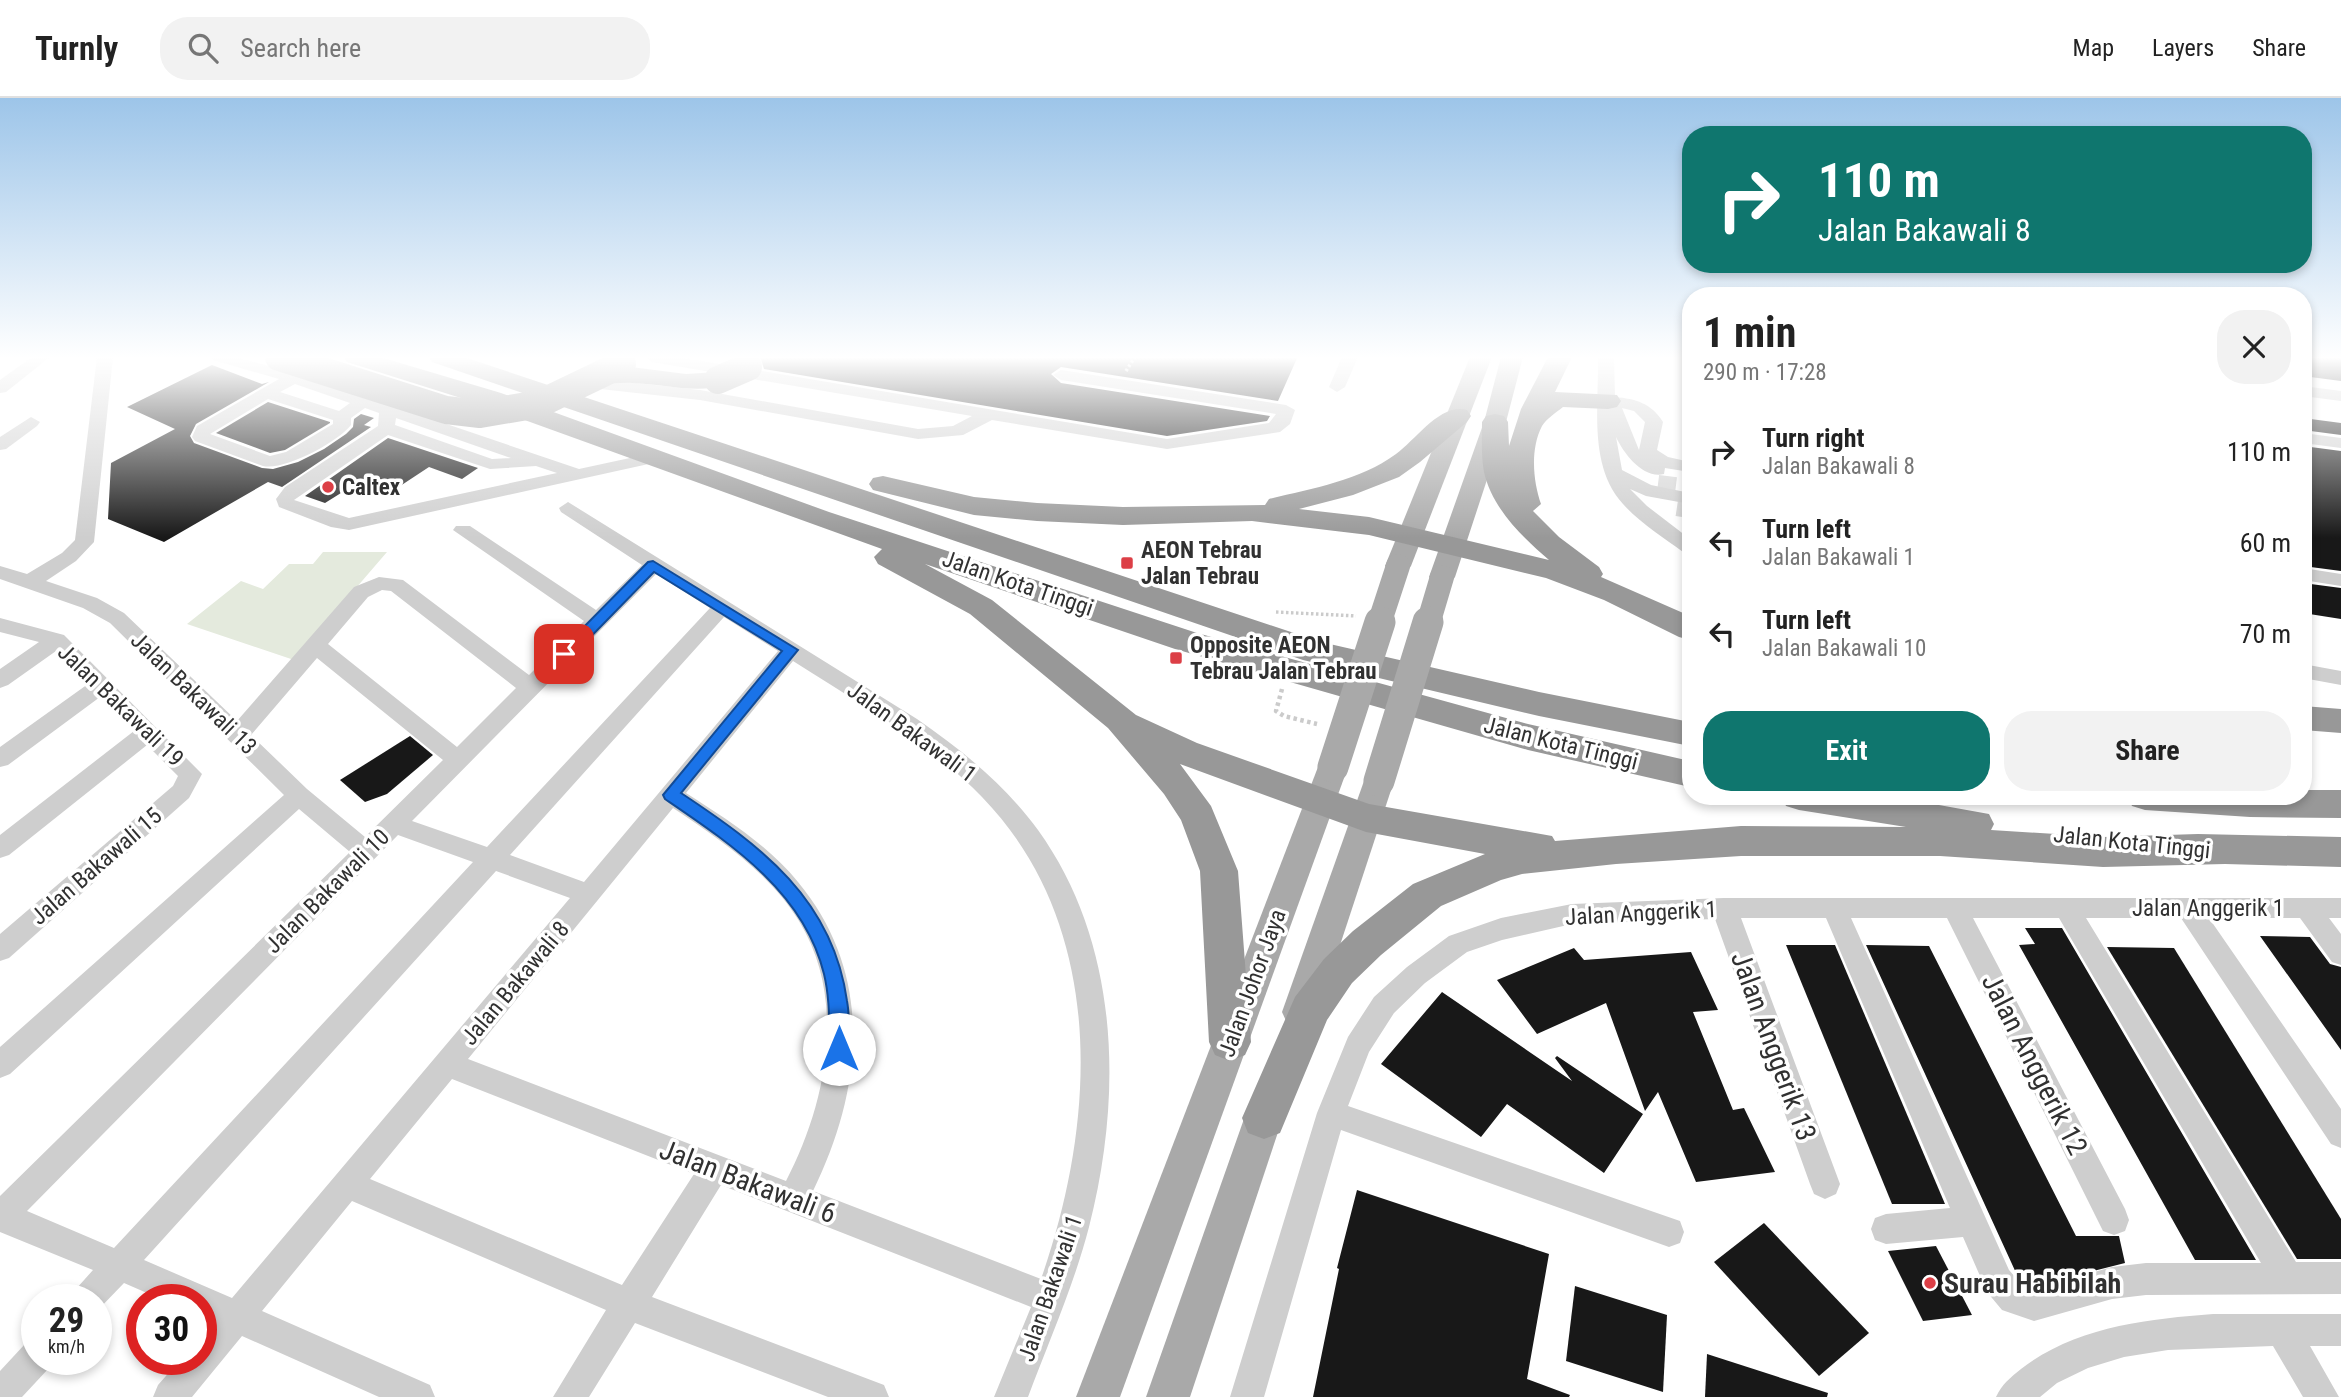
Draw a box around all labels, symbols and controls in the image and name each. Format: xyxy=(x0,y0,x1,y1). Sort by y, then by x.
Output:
search box xyxy=(160,17,650,80)
text: Turnly xyxy=(35,29,118,68)
icon: search xyxy=(184,29,222,67)
text: Search here xyxy=(240,33,361,63)
text: Map xyxy=(2073,34,2114,62)
text: Layers xyxy=(2152,34,2214,62)
text: Share xyxy=(2252,34,2306,62)
text: 110 m xyxy=(1818,152,1940,209)
icon: right xyxy=(1703,154,1794,245)
text: Jalan Bakawali 8 xyxy=(1818,211,2031,249)
text: 1 min xyxy=(1703,308,1796,357)
button: close xyxy=(2217,310,2291,384)
text: 290 m · 17:28 xyxy=(1703,359,1827,386)
text: Turn right xyxy=(1762,423,1864,453)
icon: right xyxy=(1703,433,1741,471)
text: 110 m xyxy=(2227,437,2291,467)
text: Jalan Bakawali 8 xyxy=(1762,453,1915,480)
place label: Caltex xyxy=(342,474,401,501)
marker: Caltex xyxy=(320,479,336,495)
text: Turn left xyxy=(1762,514,1851,544)
icon: left xyxy=(1703,524,1741,562)
text: 60 m xyxy=(2240,528,2291,558)
place label: AEON Tebrau Jalan Tebrau xyxy=(1141,537,1262,590)
text: Jalan Bakawali 1 xyxy=(1762,544,1915,571)
street label: Jalan Kota Tinggi xyxy=(939,545,1097,622)
marker: AEON Tebrau Jalan Tebrau xyxy=(1119,555,1135,571)
text: Turn left xyxy=(1762,605,1851,635)
icon: left xyxy=(1703,615,1741,653)
text: 70 m xyxy=(2240,619,2291,649)
pin xyxy=(534,624,594,684)
street label: Jalan Bakawali 13 xyxy=(125,627,262,760)
place label: Opposite AEON Tebrau Jalan Tebrau xyxy=(1190,632,1377,685)
icon: arrive xyxy=(545,635,583,673)
text: Jalan Bakawali 10 xyxy=(1762,635,1926,662)
street label: Jalan Bakawali 19 xyxy=(52,639,189,772)
marker: Opposite AEON Tebrau Jalan Tebrau xyxy=(1168,650,1184,666)
street label: Jalan Bakawali 1 xyxy=(842,677,982,788)
street label: Jalan Kota Tinggi xyxy=(1481,711,1641,776)
button: Exit xyxy=(1703,711,1990,791)
button: Share xyxy=(2004,711,2291,791)
street label: Jalan Bakawali 15 xyxy=(25,802,167,930)
street label: Jalan Kota Tinggi xyxy=(2052,821,2212,864)
street label: Jalan Bakawali 10 xyxy=(260,824,395,959)
street label: Jalan Anggerik 1 xyxy=(2132,895,2284,922)
street label: Jalan Anggerik 1 xyxy=(1564,896,1718,931)
street label: Jalan Johor Jaya xyxy=(1213,906,1292,1061)
street label: Jalan Bakawali 8 xyxy=(456,916,575,1051)
street label: Jalan Anggerik 13 xyxy=(1724,947,1823,1145)
street label: Jalan Anggerik 12 xyxy=(1975,968,2094,1160)
position arrow xyxy=(802,1012,876,1086)
street label: Jalan Bakawali 6 xyxy=(655,1133,841,1230)
street label: Jalan Bakawali 1 xyxy=(1013,1211,1088,1365)
place label: Surau Habibilah xyxy=(1944,1267,2121,1300)
marker: Surau Habibilah xyxy=(1922,1275,1938,1291)
speed limit sign: 30 xyxy=(126,1284,217,1375)
text: 29 xyxy=(49,1300,84,1341)
text: km/h xyxy=(48,1336,85,1357)

